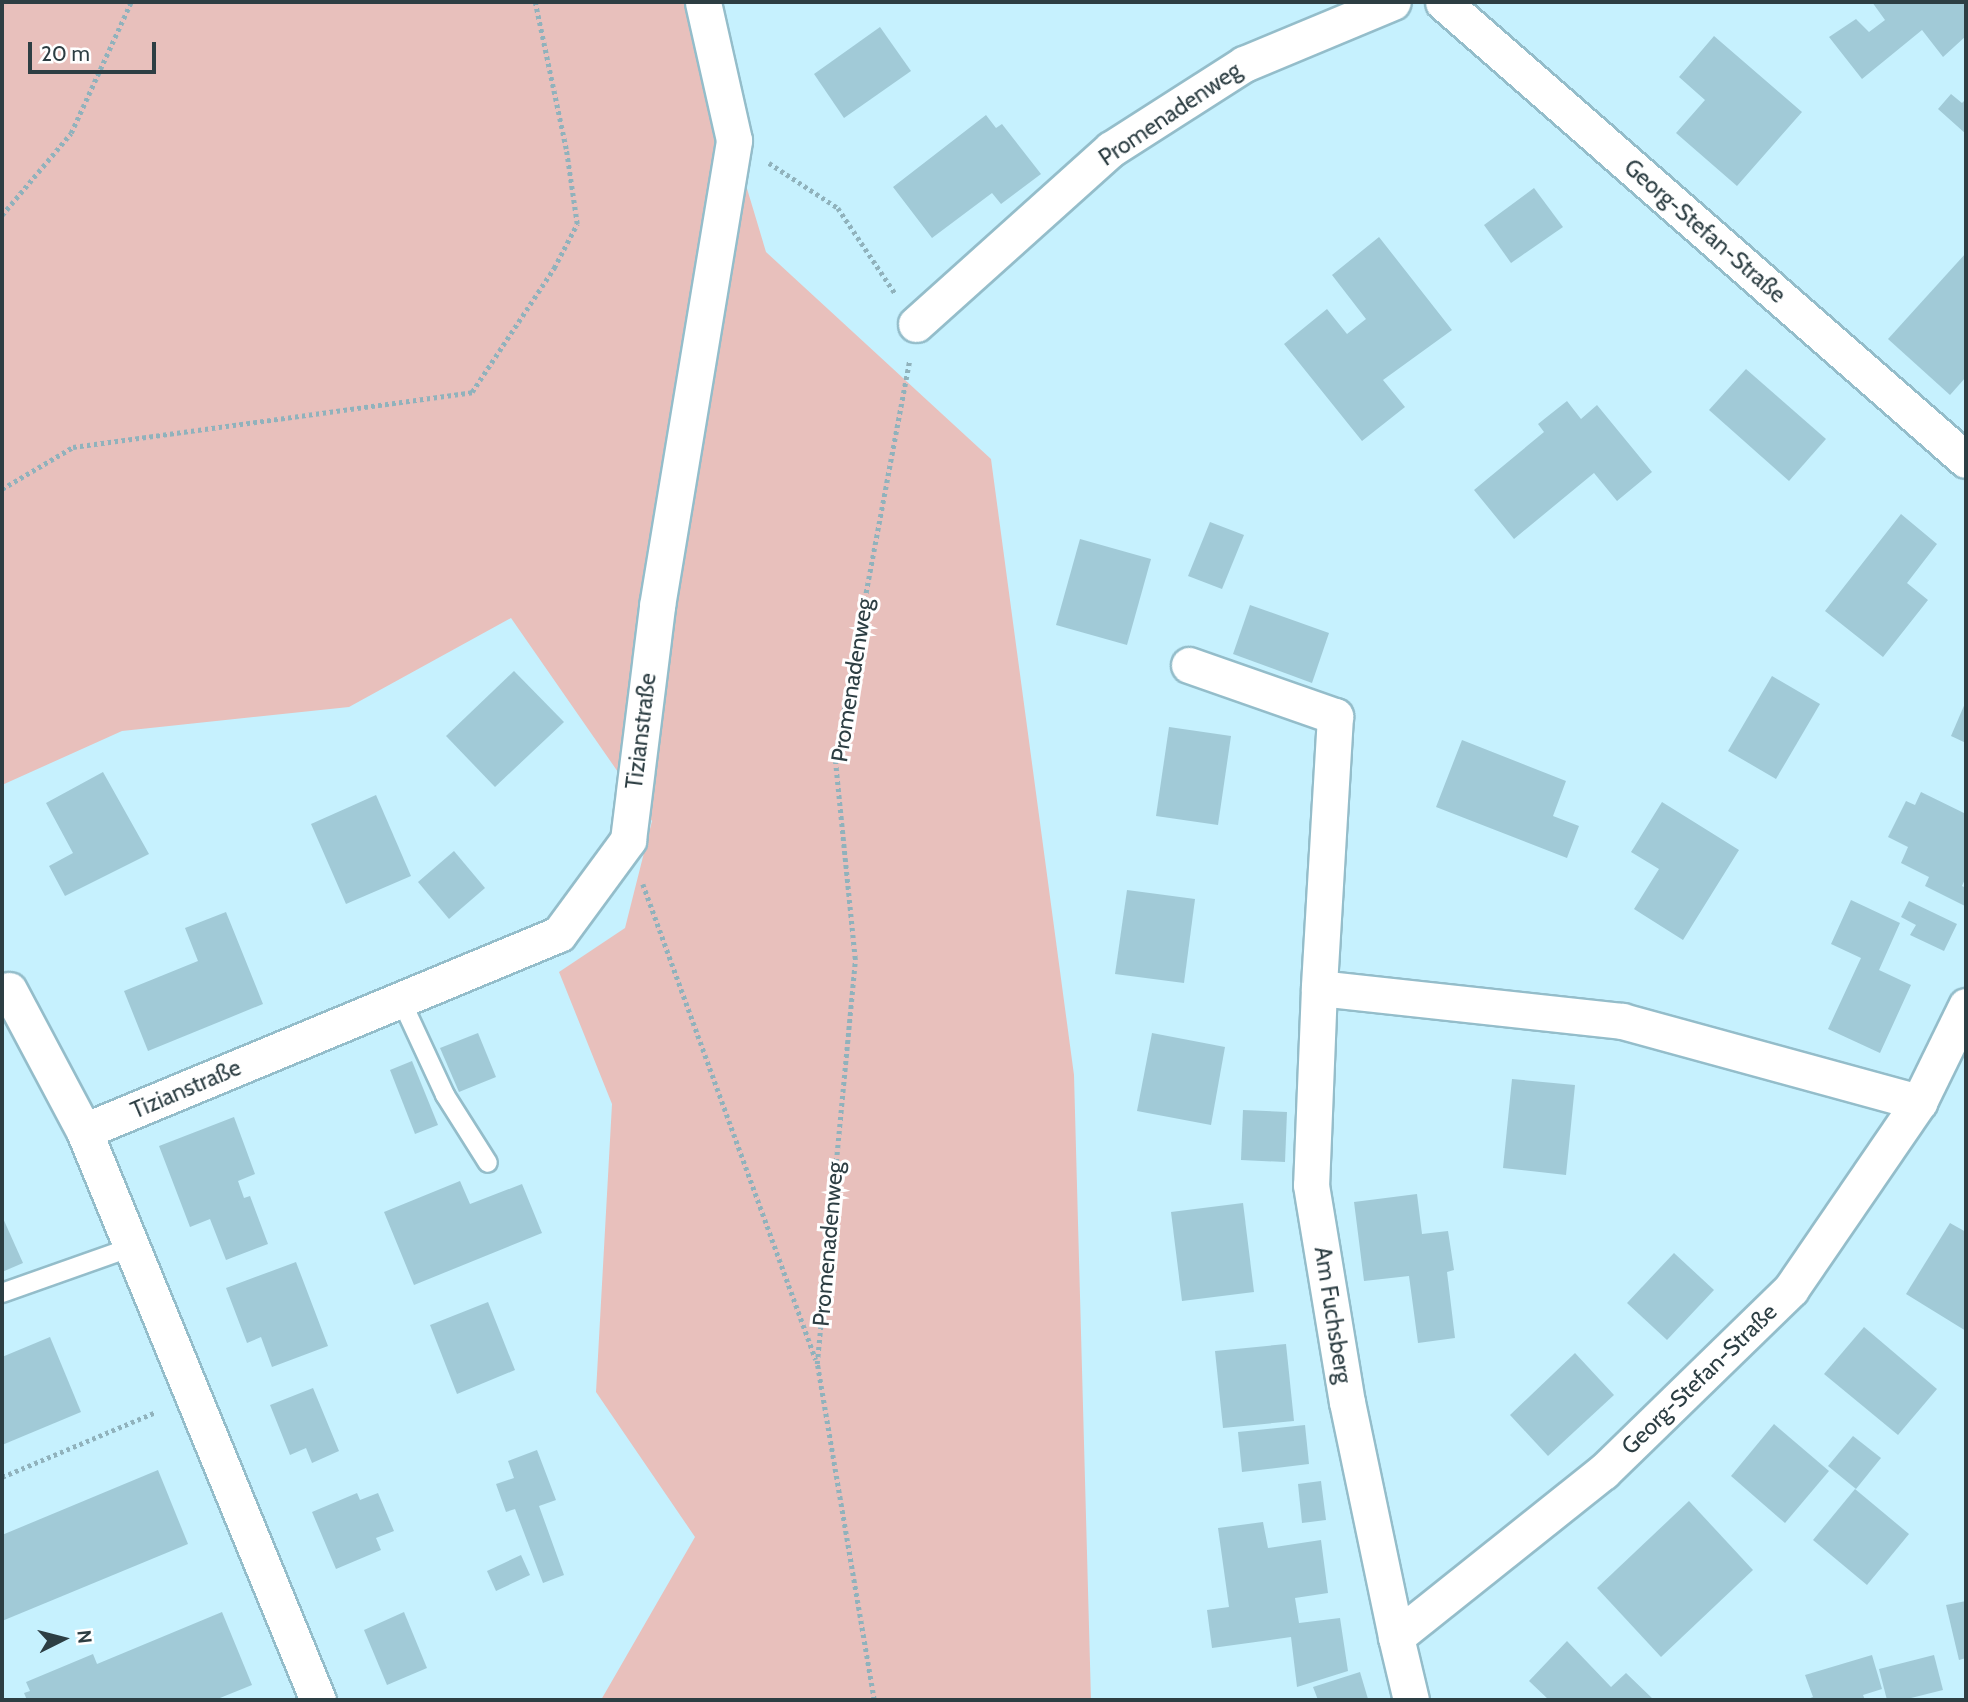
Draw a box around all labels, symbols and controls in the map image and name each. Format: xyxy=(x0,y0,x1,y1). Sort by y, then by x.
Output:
scale bar xyxy=(32,28,159,72)
text: 20 m xyxy=(41,41,90,66)
street label: Promenadenweg xyxy=(1094,56,1246,172)
street label: Georg-Stefan-Straße xyxy=(1619,153,1791,309)
street label: Promenadenweg xyxy=(825,596,879,764)
street label: Tizianstraße xyxy=(620,671,662,791)
street label: Tizianstraße xyxy=(127,1053,245,1125)
street label: Promenadenweg xyxy=(807,1160,849,1328)
street label: Am Fuchsberg xyxy=(1309,1245,1357,1385)
street label: Georg-Stefan-Straße xyxy=(1616,1298,1782,1460)
north arrow xyxy=(28,1604,98,1674)
text: N xyxy=(72,1629,97,1645)

